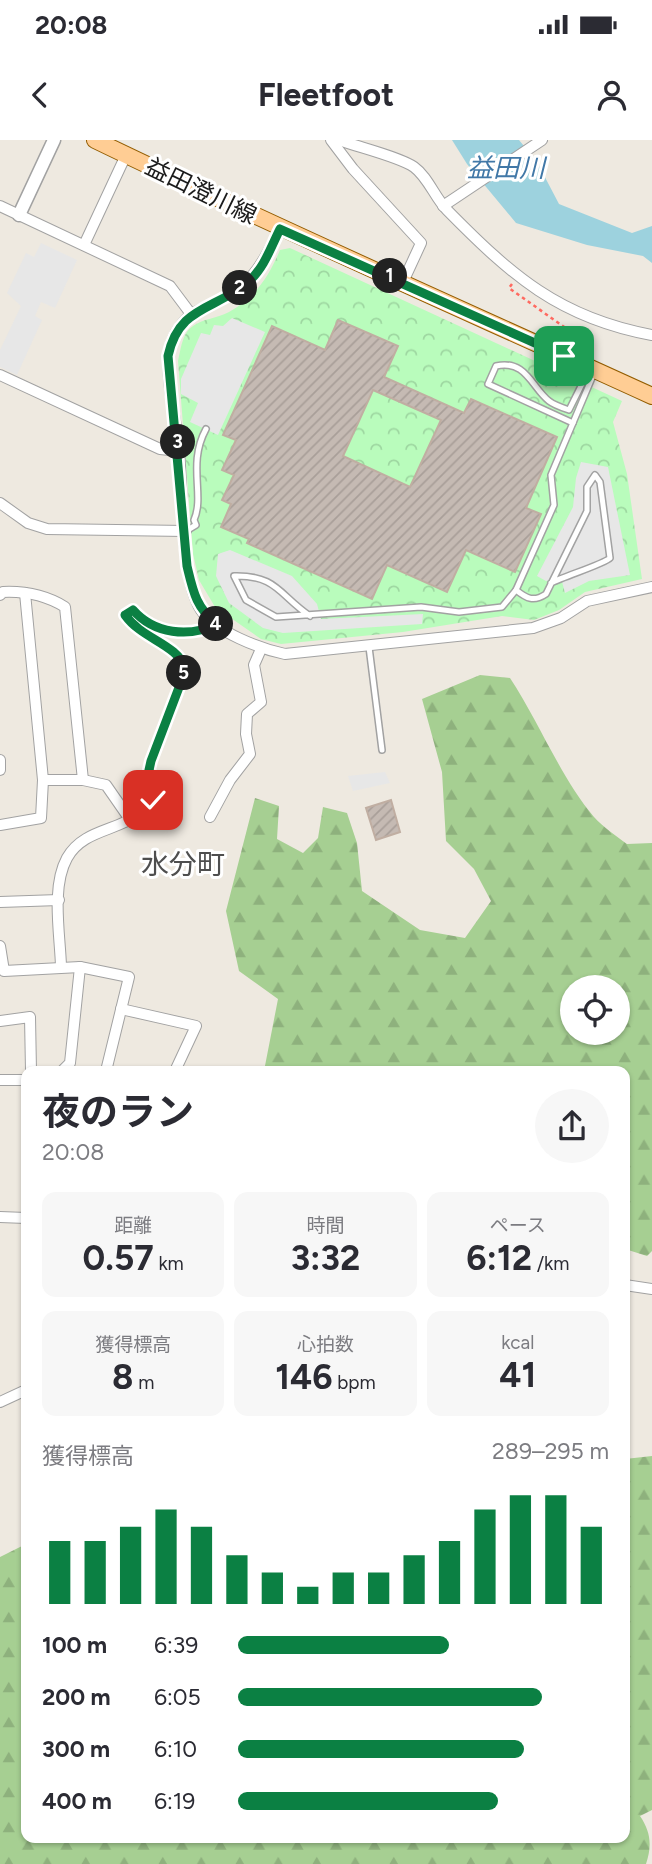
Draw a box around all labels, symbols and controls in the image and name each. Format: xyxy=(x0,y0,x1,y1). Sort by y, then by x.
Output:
text: 20:08 xyxy=(35,9,108,41)
icon: back xyxy=(21,76,59,114)
text: Fleetfoot xyxy=(258,76,394,114)
icon: person xyxy=(593,76,631,114)
street label: 益田澄川線 xyxy=(141,151,262,230)
water label: 益田川 xyxy=(467,152,548,184)
pin: 1 xyxy=(372,258,408,294)
text: 1 xyxy=(385,264,394,287)
pin: 2 xyxy=(222,270,258,306)
text: 2 xyxy=(234,276,245,299)
pin xyxy=(534,326,594,386)
icon: arrive xyxy=(545,337,583,375)
pin: 3 xyxy=(160,424,196,460)
text: 3 xyxy=(172,430,183,453)
pin: 4 xyxy=(198,606,234,642)
text: 4 xyxy=(209,612,222,635)
pin: 5 xyxy=(166,656,202,690)
text: 5 xyxy=(178,661,189,684)
pin xyxy=(123,770,183,830)
icon: check xyxy=(134,781,172,819)
district label: 水分町 xyxy=(141,847,225,881)
map controls xyxy=(560,975,630,1045)
button: locate xyxy=(560,975,630,1045)
text: 夜のラン xyxy=(42,1089,194,1135)
button: share xyxy=(535,1089,609,1163)
text: 20:08 xyxy=(42,1138,104,1166)
text: 距離 xyxy=(114,1214,152,1237)
text: 時間 xyxy=(306,1214,345,1237)
text: ペース xyxy=(490,1214,546,1237)
text: 0.57 xyxy=(83,1237,154,1279)
text: 3:32 xyxy=(291,1237,360,1279)
text: 6:12 xyxy=(466,1237,532,1279)
text: km xyxy=(154,1252,184,1275)
text: /km xyxy=(532,1252,569,1275)
text: kcal xyxy=(501,1331,534,1354)
text: 獲得標高 xyxy=(95,1333,171,1356)
text: 心拍数 xyxy=(297,1333,354,1356)
text: 41 xyxy=(499,1354,536,1396)
text: 8 xyxy=(112,1356,133,1398)
text: 146 xyxy=(275,1356,332,1398)
text: m xyxy=(133,1371,154,1394)
text: bpm xyxy=(332,1371,376,1394)
text: 289–295 m xyxy=(492,1437,609,1465)
text: 獲得標高 xyxy=(42,1442,134,1470)
text: 100 m xyxy=(42,1631,107,1659)
text: 6:39 xyxy=(154,1631,198,1659)
text: 200 m xyxy=(42,1683,111,1711)
text: 6:05 xyxy=(154,1683,201,1711)
text: 300 m xyxy=(42,1735,110,1763)
text: 6:10 xyxy=(154,1735,197,1763)
text: 400 m xyxy=(42,1787,112,1815)
text: 6:19 xyxy=(154,1787,195,1815)

